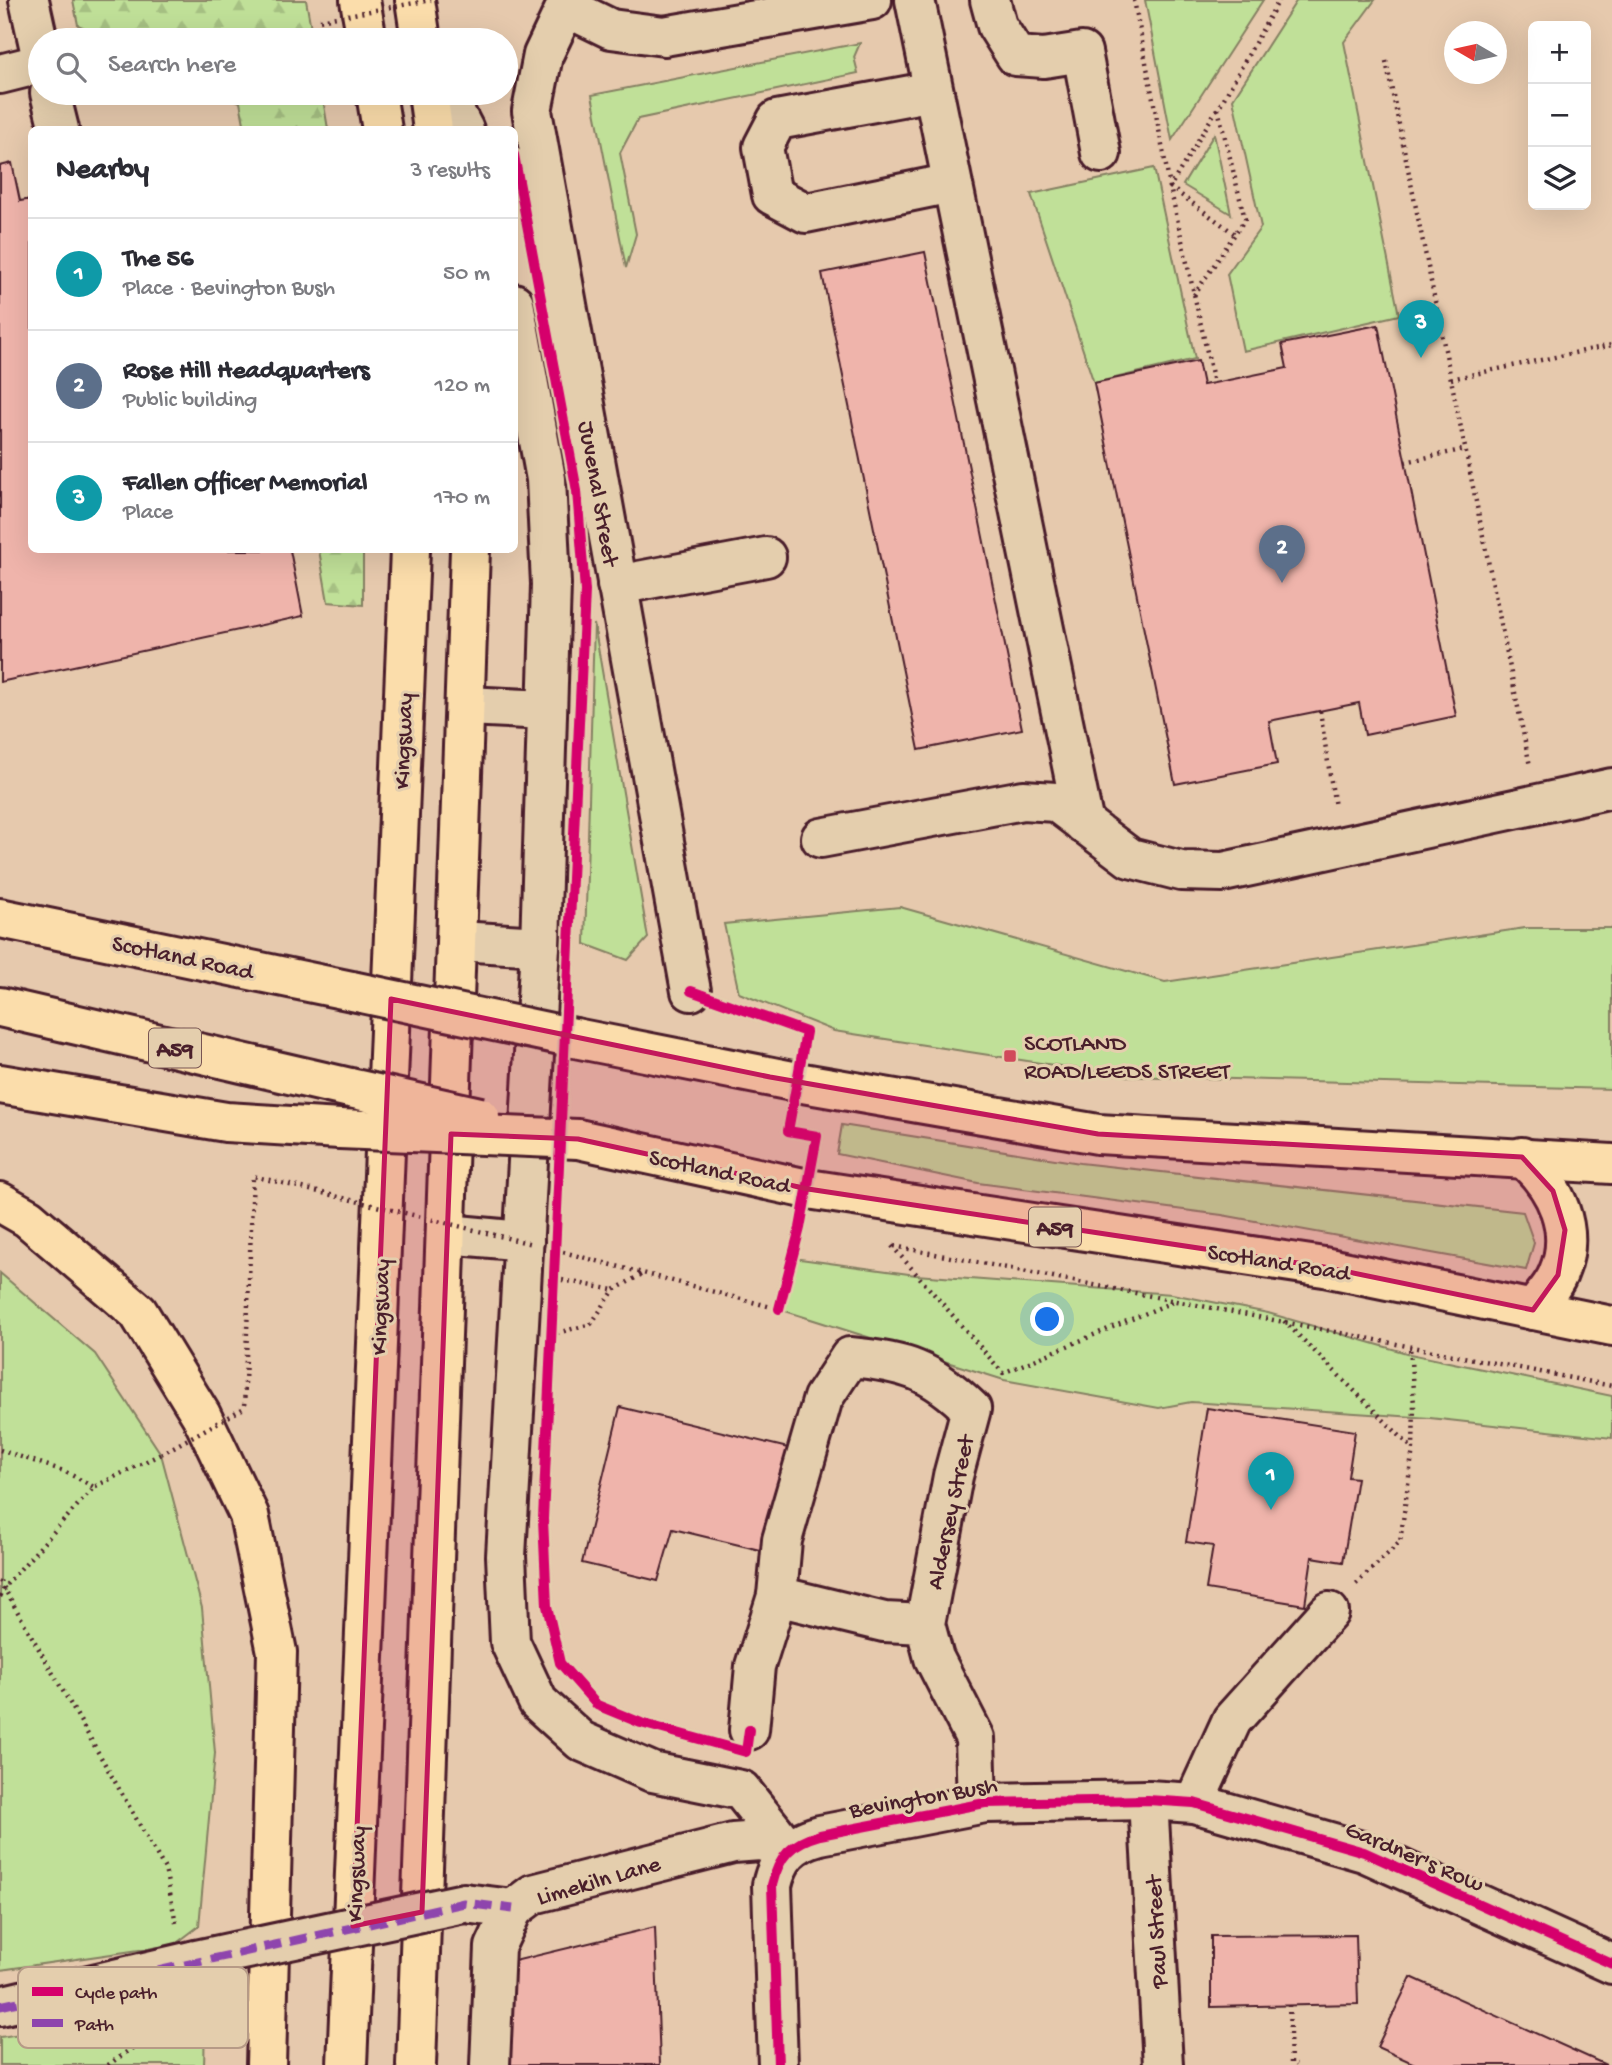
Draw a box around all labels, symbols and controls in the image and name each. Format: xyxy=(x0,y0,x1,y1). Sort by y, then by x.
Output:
north arrow xyxy=(1444,21,1507,84)
map controls xyxy=(1528,21,1591,210)
button: + xyxy=(1528,21,1591,84)
search box xyxy=(28,28,518,105)
icon: search xyxy=(52,48,90,86)
text: Search here xyxy=(108,51,236,82)
button: − xyxy=(1528,84,1591,147)
button: layers xyxy=(1528,147,1591,210)
text: Nearby xyxy=(56,154,149,189)
text: 3 results xyxy=(410,158,490,185)
text: The 56 xyxy=(123,245,193,276)
text: 1 xyxy=(74,261,84,288)
text: 50 m xyxy=(443,261,490,288)
text: Place · Bevington Bush xyxy=(123,276,335,303)
pin: 3 xyxy=(1398,300,1444,358)
text: Rose Hill Headquarters xyxy=(123,357,369,388)
text: 2 xyxy=(73,373,85,400)
text: 120 m xyxy=(435,373,490,400)
text: Public building xyxy=(123,388,257,415)
street label: Juvenal Street xyxy=(570,419,624,570)
text: Fallen Officer Memorial xyxy=(123,469,367,500)
text: 3 xyxy=(73,485,85,512)
text: 170 m xyxy=(434,485,490,512)
text: Place xyxy=(123,500,173,527)
pin: 2 xyxy=(1259,525,1305,583)
street label: Kingsway xyxy=(389,692,422,790)
street label: Scotland Road xyxy=(109,930,257,989)
road number: A59 xyxy=(149,1028,201,1068)
place label: SCOTLAND ROAD/LEEDS STREET xyxy=(1024,1031,1232,1088)
marker: SCOTLAND ROAD/LEEDS STREET xyxy=(1002,1048,1018,1064)
street label: Scotland Road xyxy=(646,1144,794,1203)
road number: A59 xyxy=(1029,1208,1081,1246)
street label: Scotland Road xyxy=(1205,1239,1354,1290)
street label: Kingsway xyxy=(366,1258,399,1356)
your location xyxy=(1030,1302,1064,1336)
street label: Aldersey Street xyxy=(922,1431,983,1593)
pin: 1 xyxy=(1248,1452,1294,1510)
street label: Bevington Bush xyxy=(846,1772,1000,1827)
street label: Gardner's Row xyxy=(1340,1816,1488,1901)
street label: Kingsway xyxy=(342,1825,375,1923)
street label: Limekiln Lane xyxy=(534,1851,665,1914)
street label: Paul Street xyxy=(1141,1873,1176,1990)
legend xyxy=(18,1967,248,2048)
text: Cycle path xyxy=(75,1983,157,2006)
text: Path xyxy=(74,2015,114,2038)

